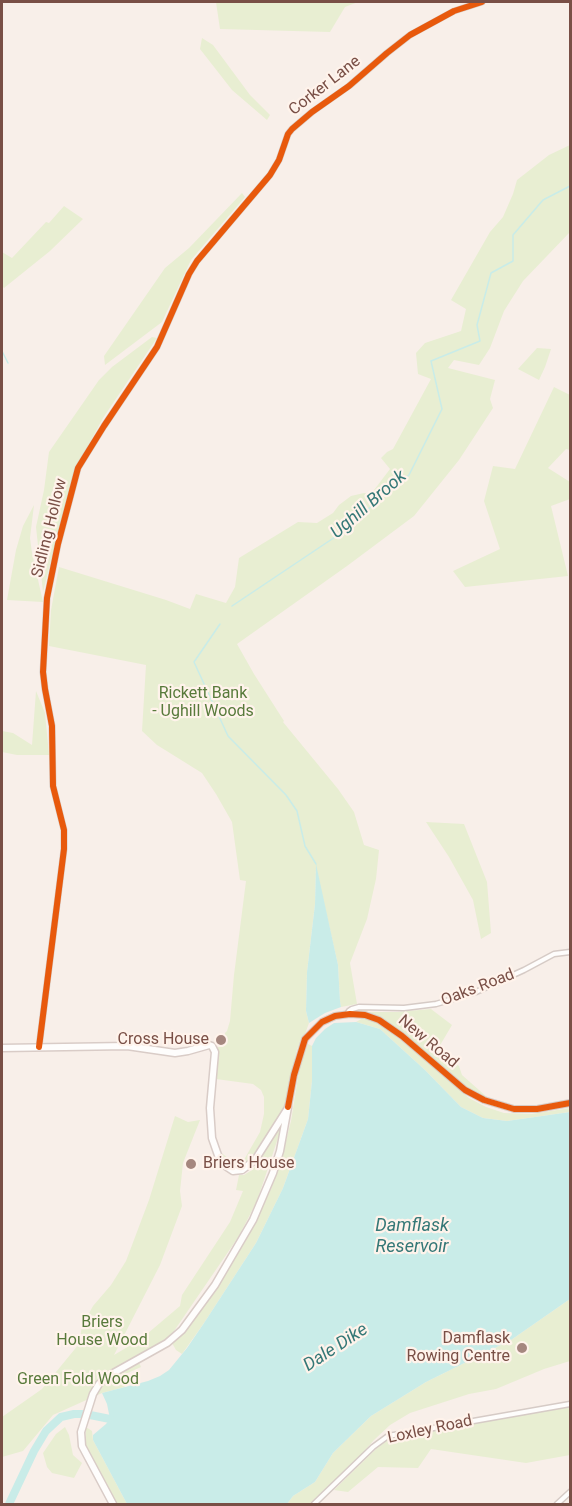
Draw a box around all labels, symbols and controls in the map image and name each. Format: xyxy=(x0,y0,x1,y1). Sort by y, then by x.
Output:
street label: Corker Lane xyxy=(285,52,365,120)
water label: Ughill Brook xyxy=(327,466,411,544)
street label: Sidling Hollow xyxy=(28,476,72,580)
park label: Rickett Bank - Ughill Woods xyxy=(152,684,254,722)
street label: Oaks Road xyxy=(439,965,517,1011)
street label: New Road xyxy=(394,1011,462,1073)
place label: Cross House xyxy=(118,1030,209,1050)
marker: Cross House xyxy=(214,1033,228,1047)
place label: Briers House xyxy=(203,1154,295,1174)
marker: Briers House xyxy=(184,1157,198,1171)
water label: Damflask Reservoir xyxy=(375,1215,449,1258)
park label: Briers House Wood xyxy=(56,1313,148,1351)
water label: Dale Dike xyxy=(300,1319,372,1377)
place label: Damflask Rowing Centre xyxy=(407,1329,510,1367)
marker: Damflask Rowing Centre xyxy=(515,1341,529,1355)
park label: Green Fold Wood xyxy=(17,1370,139,1390)
street label: Loxley Road xyxy=(386,1412,474,1448)

